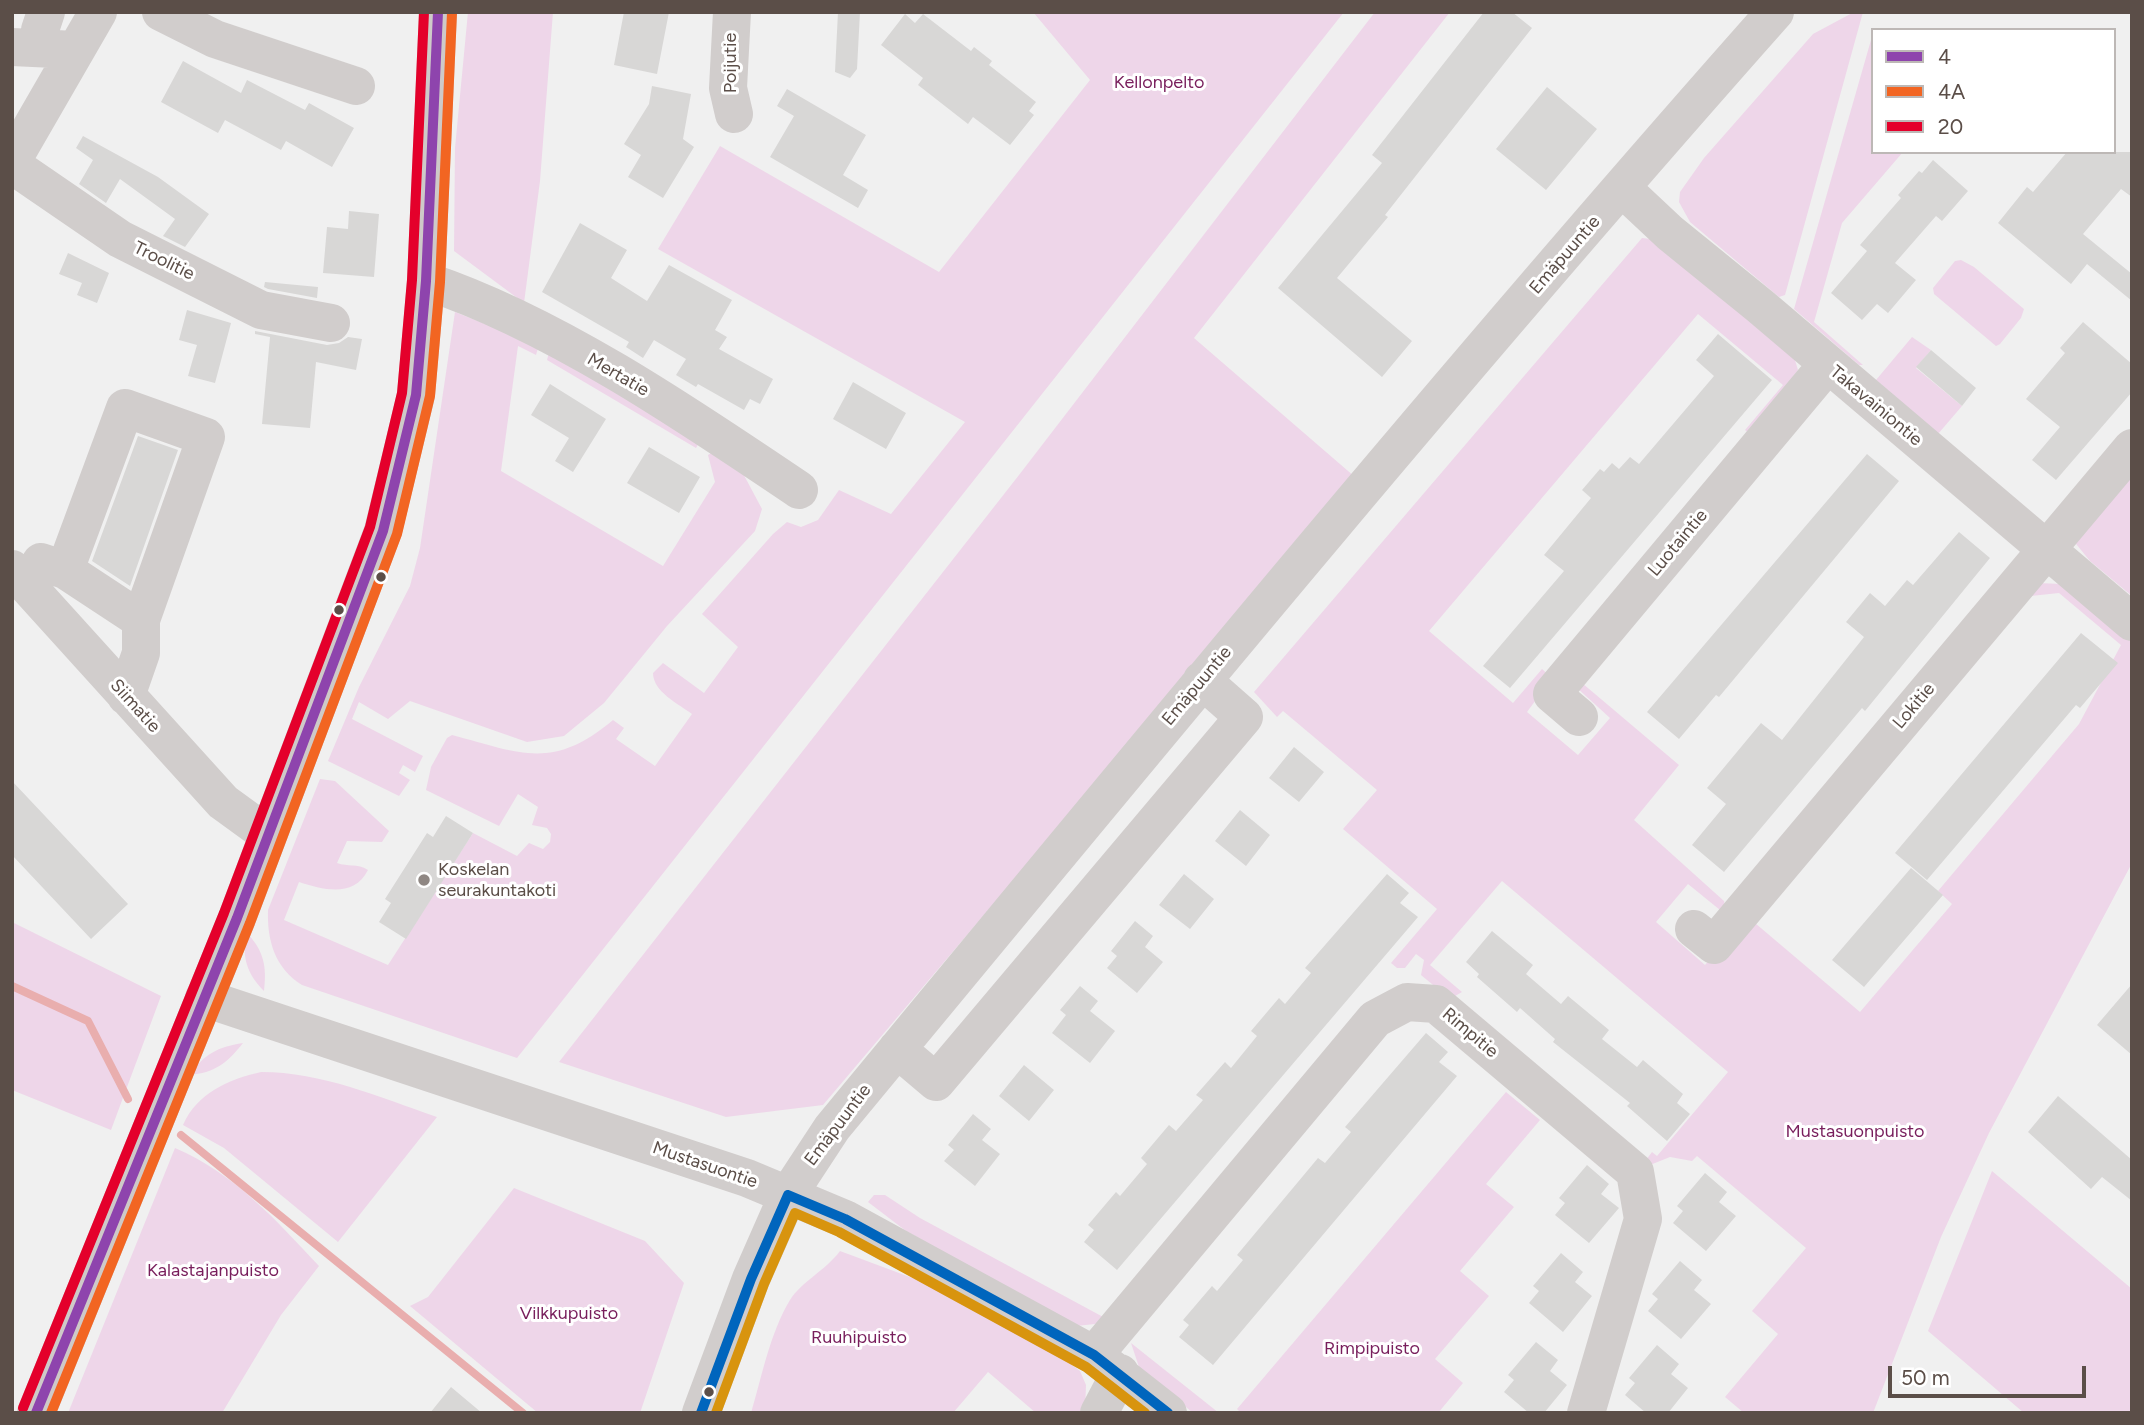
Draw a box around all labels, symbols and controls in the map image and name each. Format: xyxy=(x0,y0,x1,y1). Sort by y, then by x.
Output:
legend xyxy=(1871,28,2116,154)
street label: Poijutie xyxy=(720,33,742,93)
text: 4 xyxy=(1938,44,1951,69)
park label: Kellonpelto xyxy=(1114,72,1204,94)
text: 4A xyxy=(1938,79,1965,104)
text: 20 xyxy=(1938,114,1963,139)
street label: Emäpuuntie xyxy=(1525,211,1605,299)
street label: Troolitie xyxy=(130,237,198,285)
street label: Mertatie xyxy=(583,349,653,401)
street label: Takavainiontie xyxy=(1826,361,1926,451)
street label: Luotaintie xyxy=(1644,505,1712,581)
unlabelled marker xyxy=(374,570,388,584)
unlabelled marker xyxy=(332,603,346,617)
street label: Emäpuuntie xyxy=(1158,642,1236,730)
street label: Siimatie xyxy=(105,675,165,737)
street label: Lokitie xyxy=(1889,679,1939,733)
place label: Koskelan seurakuntakoti xyxy=(438,859,556,902)
marker: Koskelan seurakuntakoti xyxy=(416,872,432,888)
street label: Rimpitie xyxy=(1438,1003,1502,1063)
street label: Emäpuuntie xyxy=(800,1080,876,1170)
park label: Mustasuonpuisto xyxy=(1786,1121,1924,1143)
street label: Mustasuontie xyxy=(650,1137,760,1193)
park label: Kalastajanpuisto xyxy=(147,1260,279,1282)
park label: Vilkkupuisto xyxy=(520,1303,618,1325)
park label: Ruuhipuisto xyxy=(811,1327,907,1349)
park label: Rimpipuisto xyxy=(1324,1338,1420,1360)
scale bar xyxy=(1892,1352,2090,1396)
text: 50 m xyxy=(1901,1365,1950,1390)
unlabelled marker xyxy=(702,1385,716,1399)

